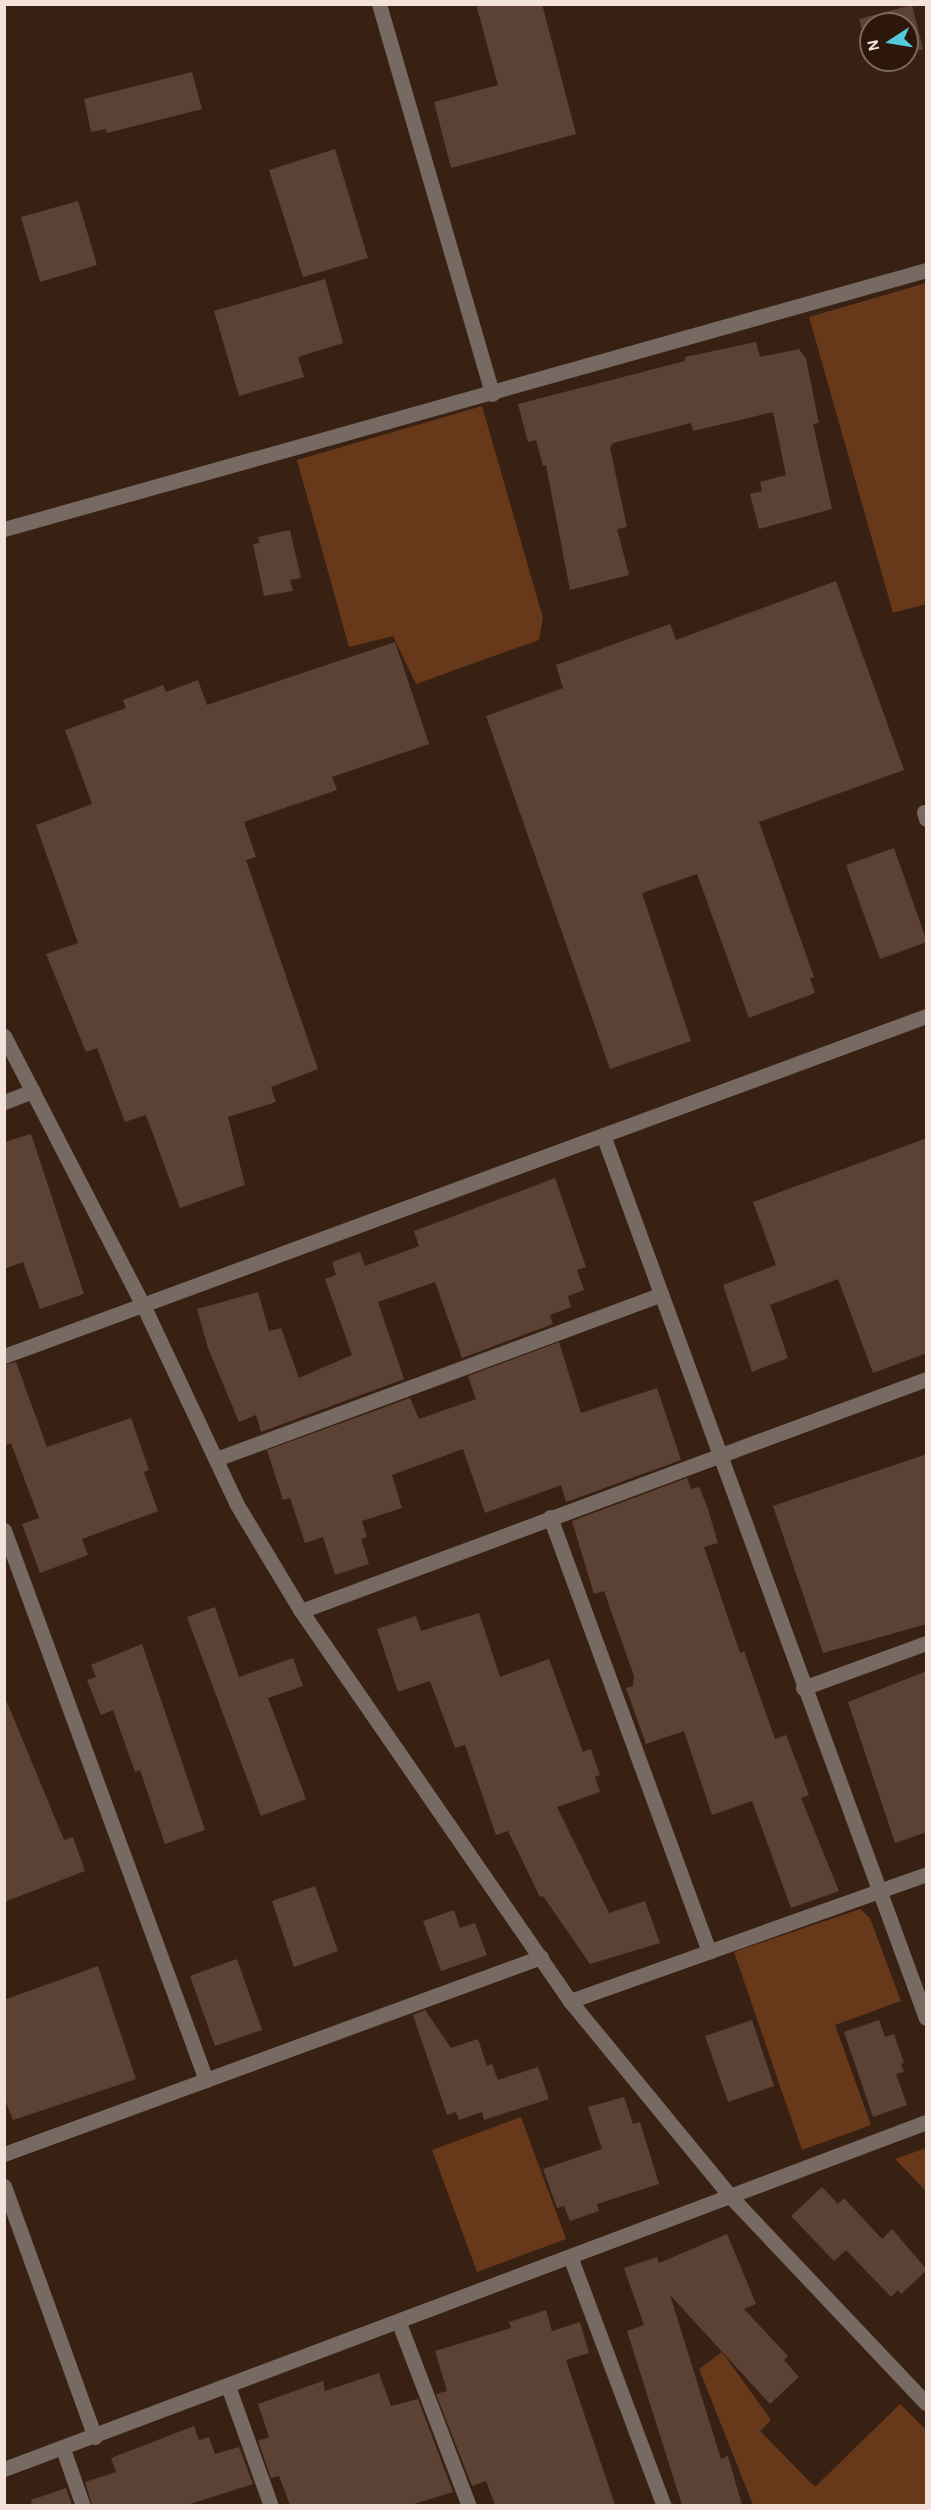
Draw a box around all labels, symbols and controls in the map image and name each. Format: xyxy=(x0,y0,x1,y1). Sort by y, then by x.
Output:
north arrow xyxy=(859,12,919,72)
text: N xyxy=(864,38,882,52)

